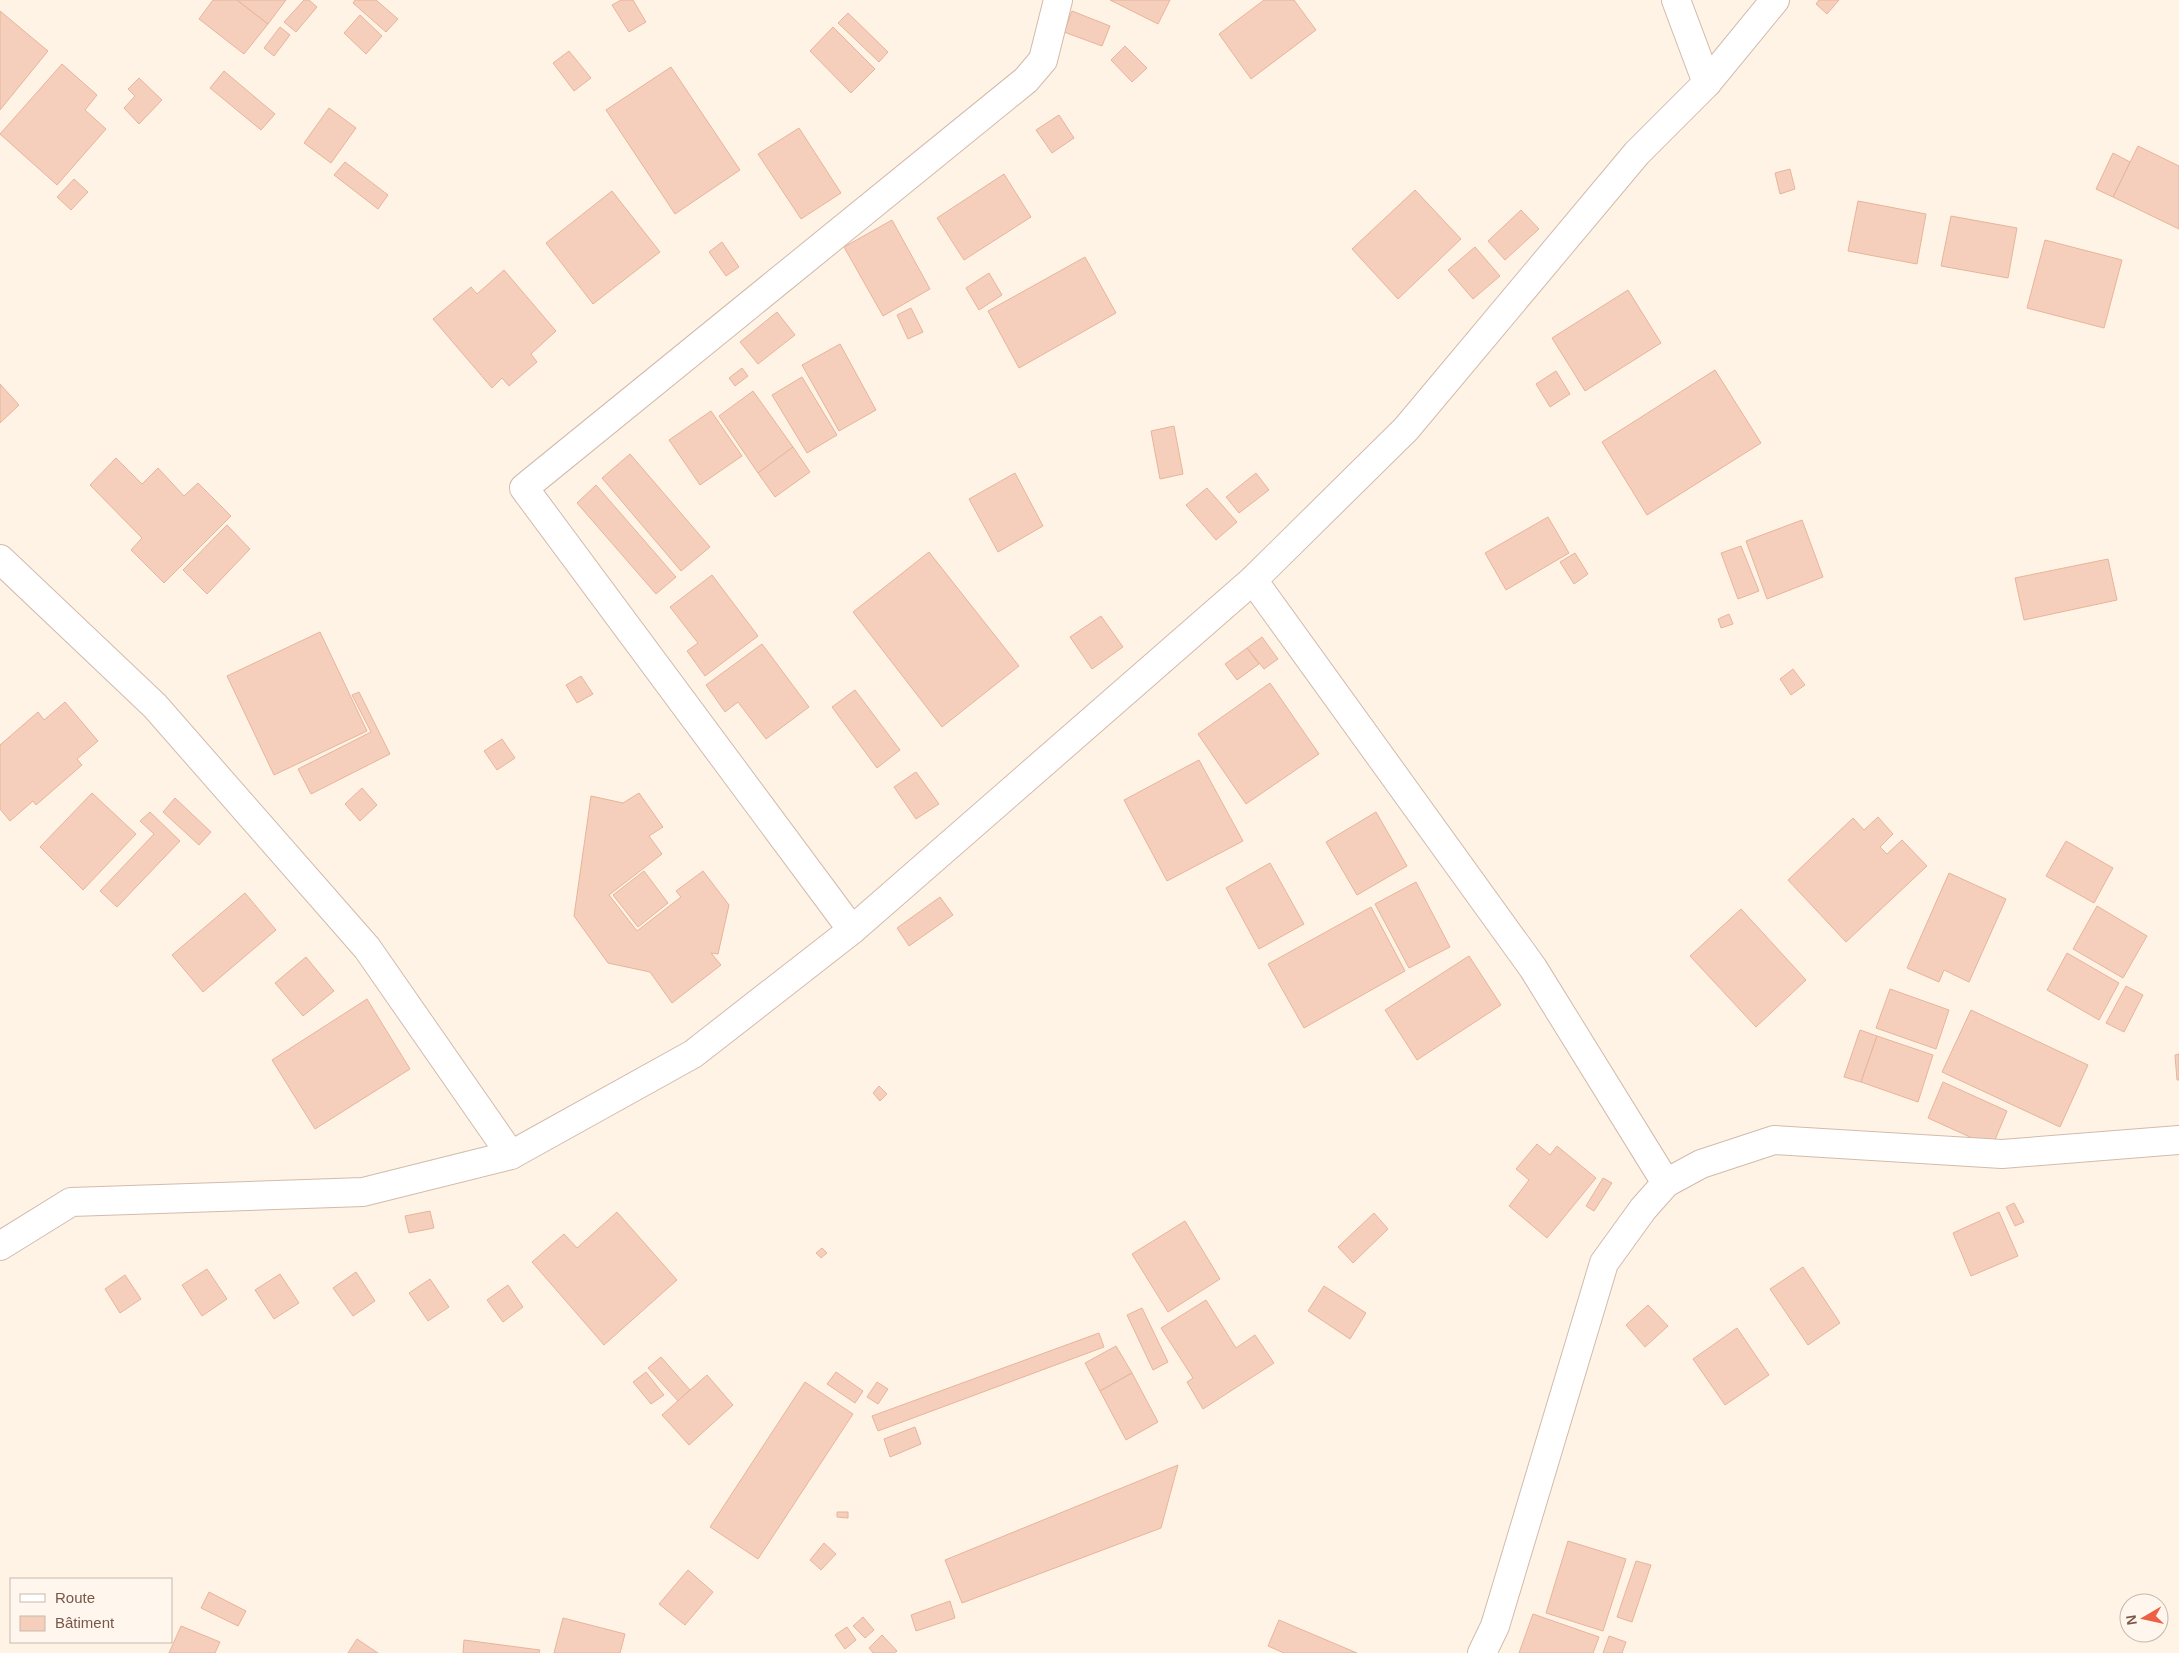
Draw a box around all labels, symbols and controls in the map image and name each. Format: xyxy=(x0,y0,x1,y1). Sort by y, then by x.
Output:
legend xyxy=(10,1578,172,1643)
text: Route xyxy=(55,1589,95,1606)
north arrow xyxy=(2119,1593,2169,1643)
text: Bâtiment xyxy=(55,1614,115,1631)
text: N xyxy=(2122,1614,2140,1626)

